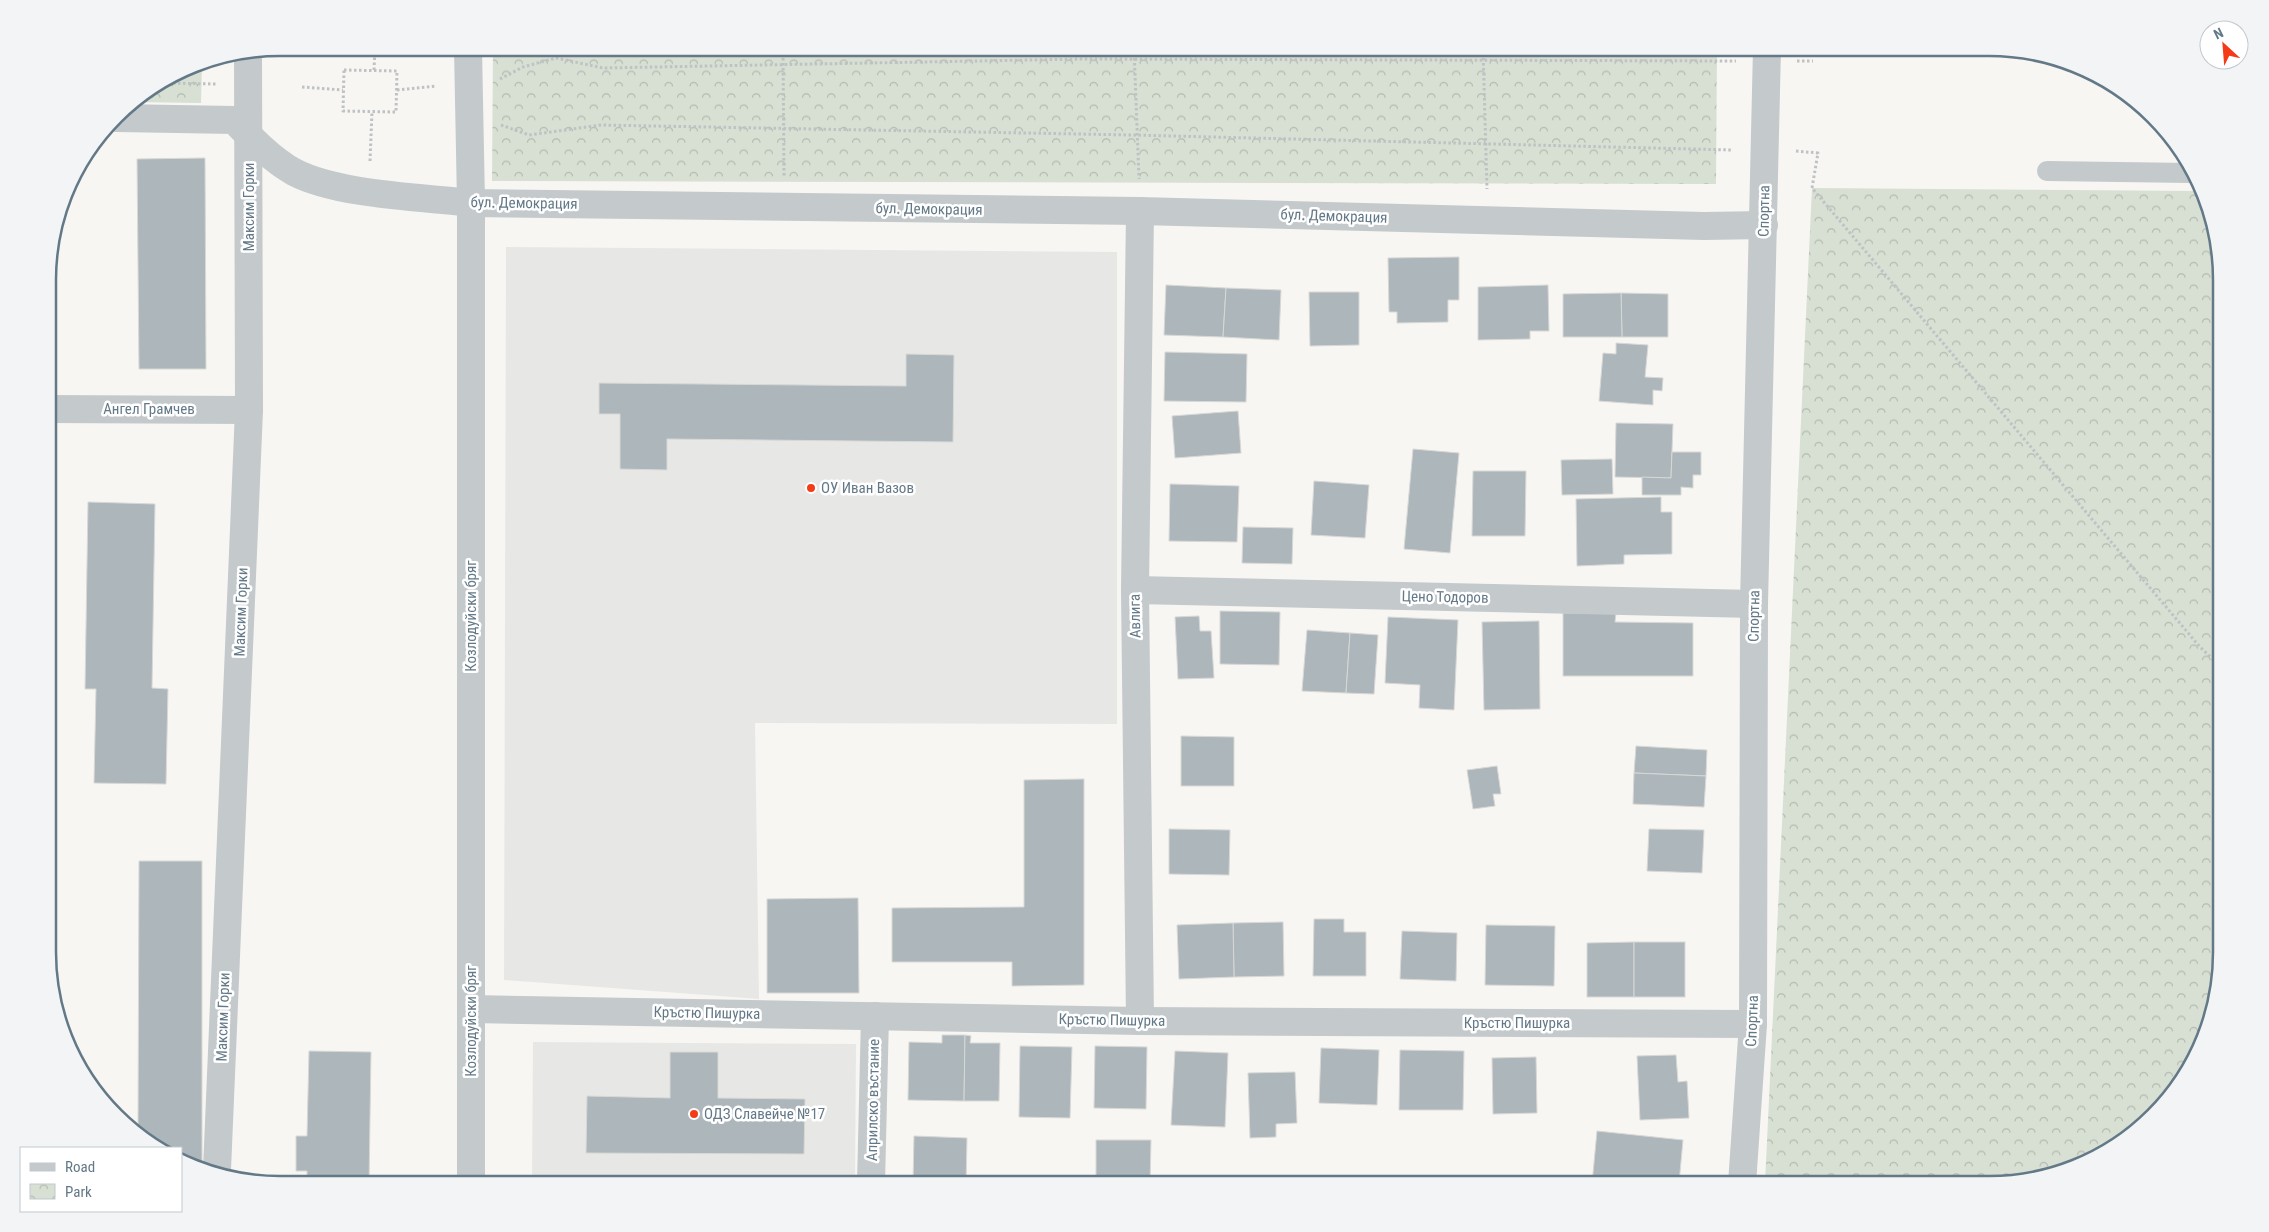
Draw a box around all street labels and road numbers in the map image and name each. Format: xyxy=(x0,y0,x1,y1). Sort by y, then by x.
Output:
street label: Максим Горки xyxy=(240,162,258,252)
street label: Спортна xyxy=(1755,185,1773,237)
street label: бул. Демокрация xyxy=(470,193,578,213)
street label: бул. Демокрация xyxy=(875,199,983,219)
street label: бул. Демокрация xyxy=(1280,205,1388,227)
street label: Ангел Грамчев xyxy=(103,400,195,418)
street label: Козлодуйски бряг xyxy=(462,560,480,672)
street label: Максим Горки xyxy=(230,567,252,657)
street label: Цено Тодоров xyxy=(1401,587,1489,607)
street label: Спортна xyxy=(1745,590,1763,642)
street label: Авлига xyxy=(1126,594,1144,638)
street label: Козлодуйски бряг xyxy=(462,965,480,1077)
street label: Максим Горки xyxy=(212,972,234,1062)
street label: Спортна xyxy=(1742,995,1762,1047)
street label: Кръстю Пишурка xyxy=(654,1003,760,1023)
street label: Кръстю Пишурка xyxy=(1059,1010,1165,1030)
street label: Кръстю Пишурка xyxy=(1464,1014,1570,1032)
street label: Априлско въстание xyxy=(863,1039,883,1161)

